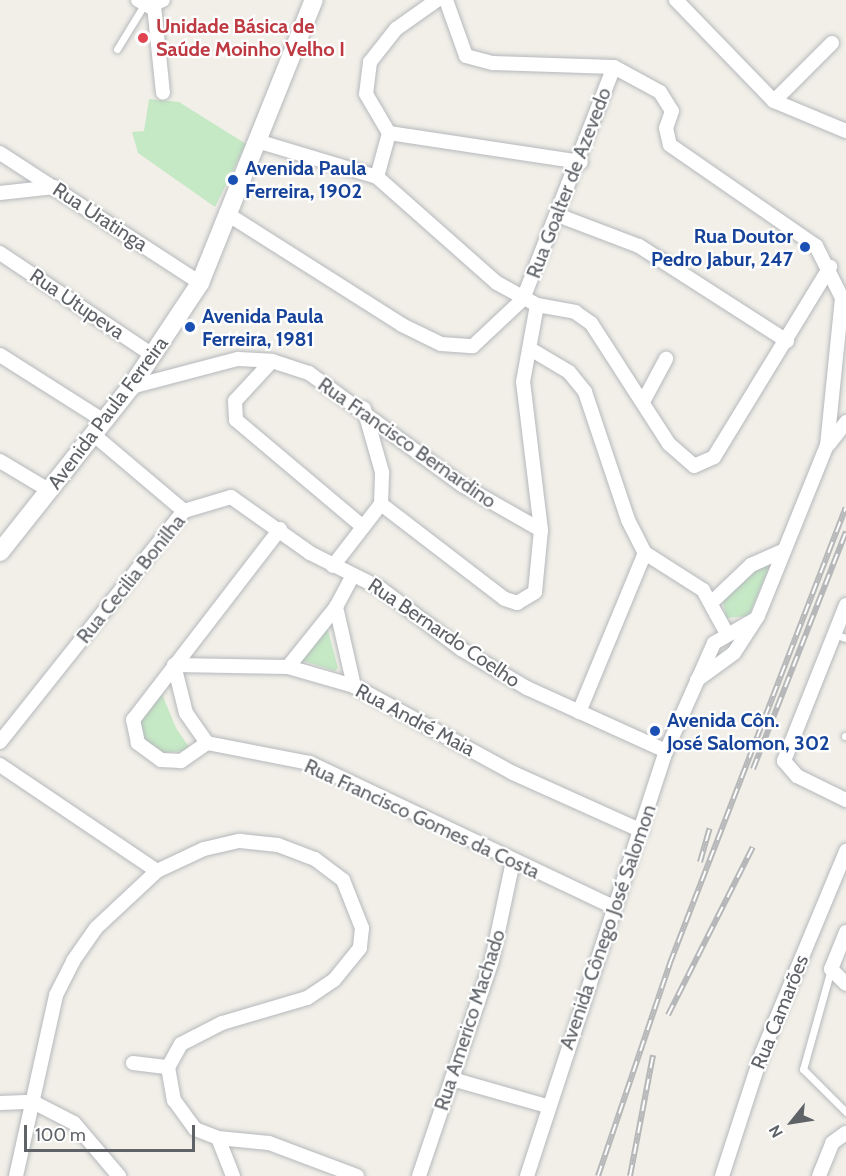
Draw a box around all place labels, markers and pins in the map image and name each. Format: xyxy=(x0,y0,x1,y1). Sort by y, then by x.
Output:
place label: Unidade Básica de Saúde Moinho Velho I xyxy=(156,14,345,61)
marker: Unidade Básica de Saúde Moinho Velho I xyxy=(134,29,152,47)
place label: Avenida Paula Ferreira, 1902 xyxy=(245,156,366,203)
marker: Avenida Paula Ferreira, 1902 xyxy=(226,173,240,187)
place label: Rua Doutor Pedro Jabur, 247 xyxy=(651,224,793,271)
marker: Rua Doutor Pedro Jabur, 247 xyxy=(798,240,812,254)
place label: Avenida Paula Ferreira, 1981 xyxy=(202,304,323,351)
marker: Avenida Paula Ferreira, 1981 xyxy=(183,320,197,334)
place label: Avenida Côn. José Salomon, 302 xyxy=(667,708,830,755)
marker: Avenida Côn. José Salomon, 302 xyxy=(648,724,662,738)

